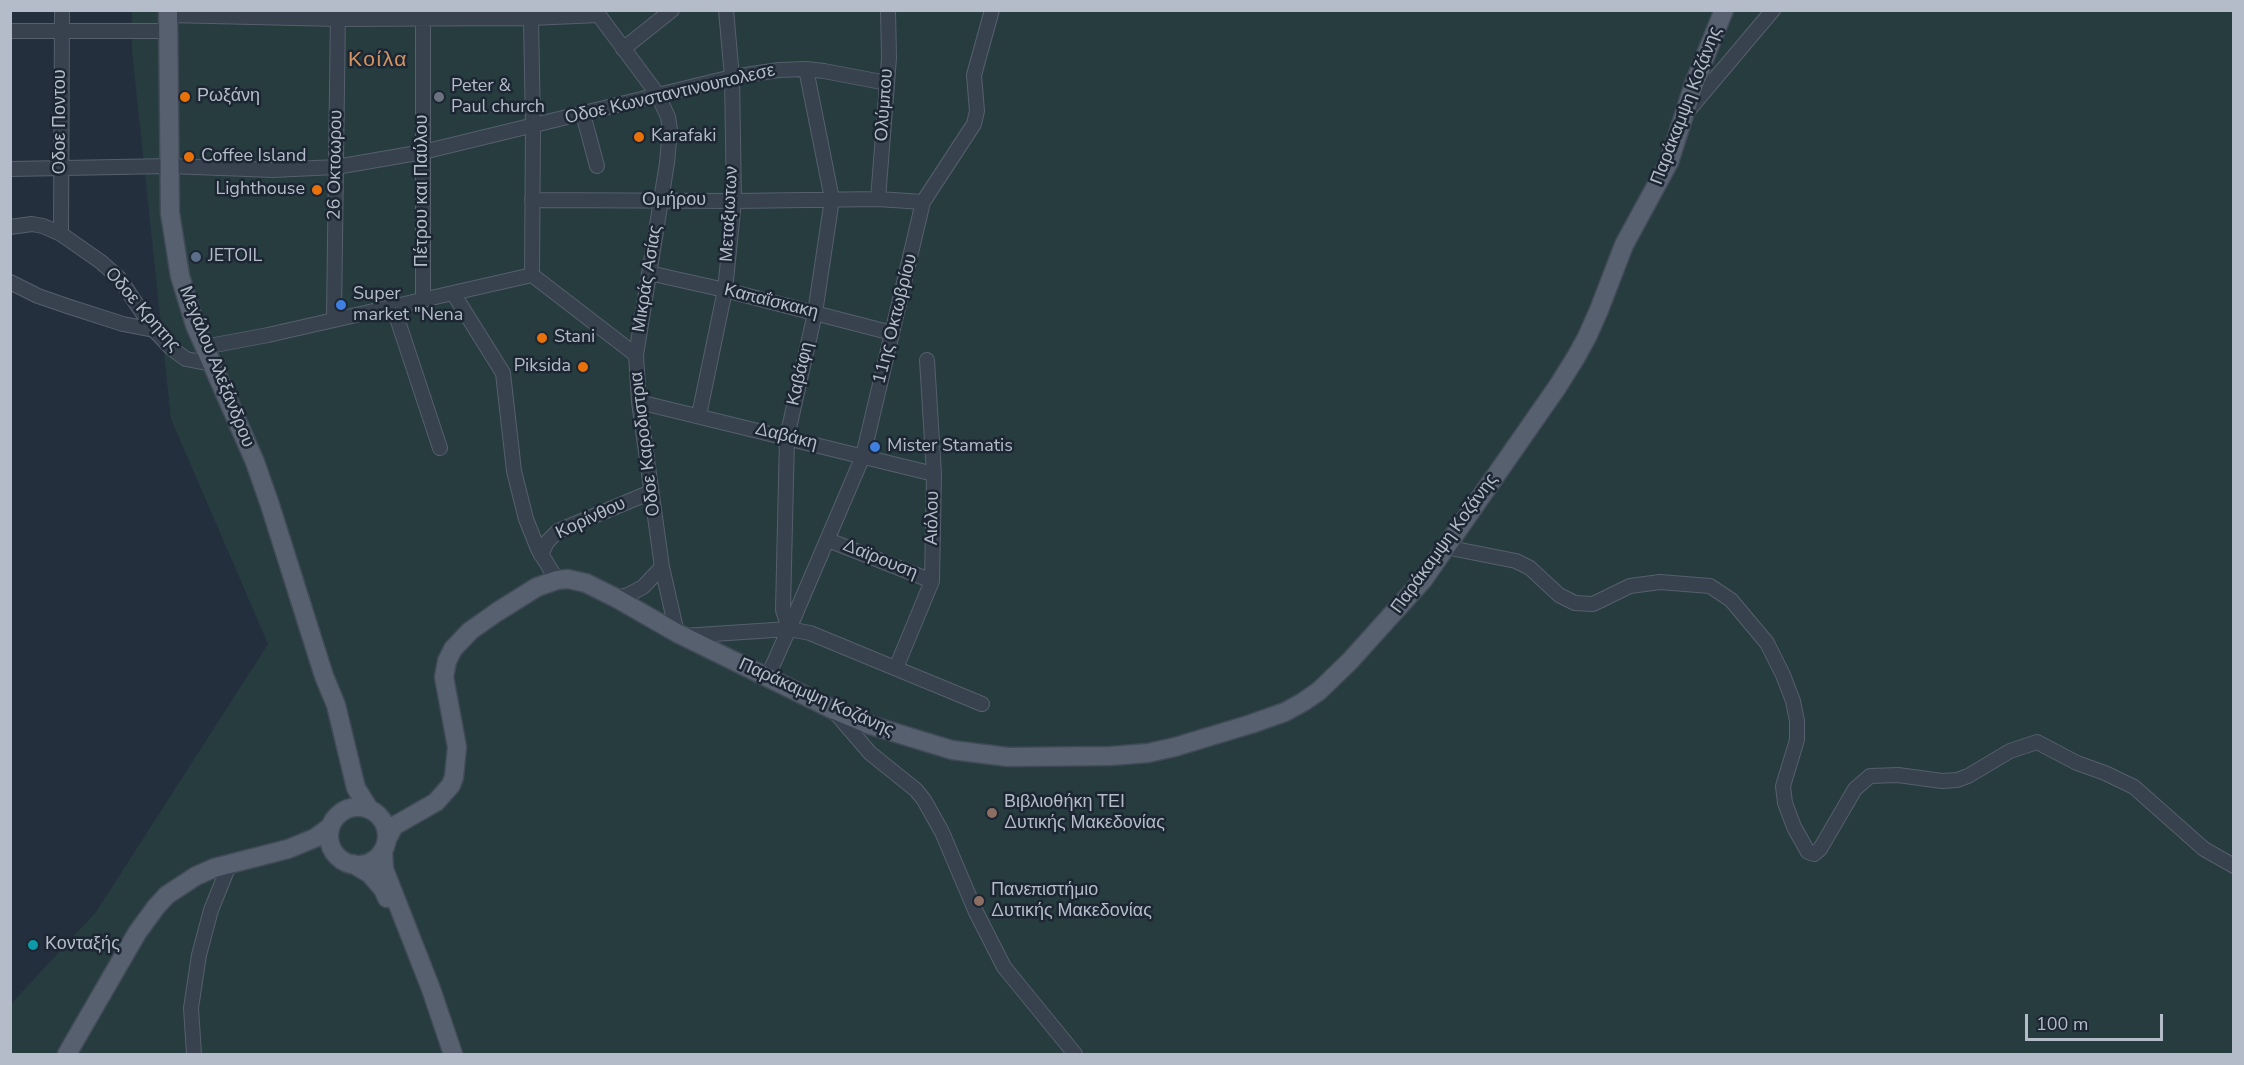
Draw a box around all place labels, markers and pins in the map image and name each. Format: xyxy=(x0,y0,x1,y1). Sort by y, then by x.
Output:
place label: Peter & Paul church xyxy=(451,76,545,118)
place label: Ρωξάνη xyxy=(197,86,260,108)
marker: Ρωξάνη xyxy=(178,90,192,104)
marker: Peter & Paul church xyxy=(432,90,446,104)
place label: Karafaki xyxy=(651,126,716,148)
marker: Karafaki xyxy=(632,130,646,144)
place label: Coffee Island xyxy=(201,146,306,168)
marker: Coffee Island xyxy=(182,150,196,164)
place label: Lighthouse xyxy=(215,179,305,201)
marker: Lighthouse xyxy=(310,183,324,197)
place label: JETOIL xyxy=(208,246,262,268)
marker: JETOIL xyxy=(189,250,203,264)
place label: Super market "Nena xyxy=(353,284,463,326)
marker: Super market "Nena xyxy=(334,298,348,312)
place label: Stani xyxy=(554,327,595,349)
marker: Stani xyxy=(535,331,549,345)
place label: Piksida xyxy=(514,356,571,378)
marker: Piksida xyxy=(576,360,590,374)
place label: Mister Stamatis xyxy=(887,436,1013,458)
marker: Mister Stamatis xyxy=(868,440,882,454)
place label: Βιβλιοθήκη ΤΕΙ Δυτικής Μακεδονίας xyxy=(1004,792,1165,834)
marker: Βιβλιοθήκη ΤΕΙ Δυτικής Μακεδονίας xyxy=(985,806,999,820)
place label: Πανεπιστήμιο Δυτικής Μακεδονίας xyxy=(991,880,1152,922)
marker: Πανεπιστήμιο Δυτικής Μακεδονίας xyxy=(972,894,986,908)
place label: Κονταξής xyxy=(45,934,120,956)
marker: Κονταξής xyxy=(26,938,40,952)

